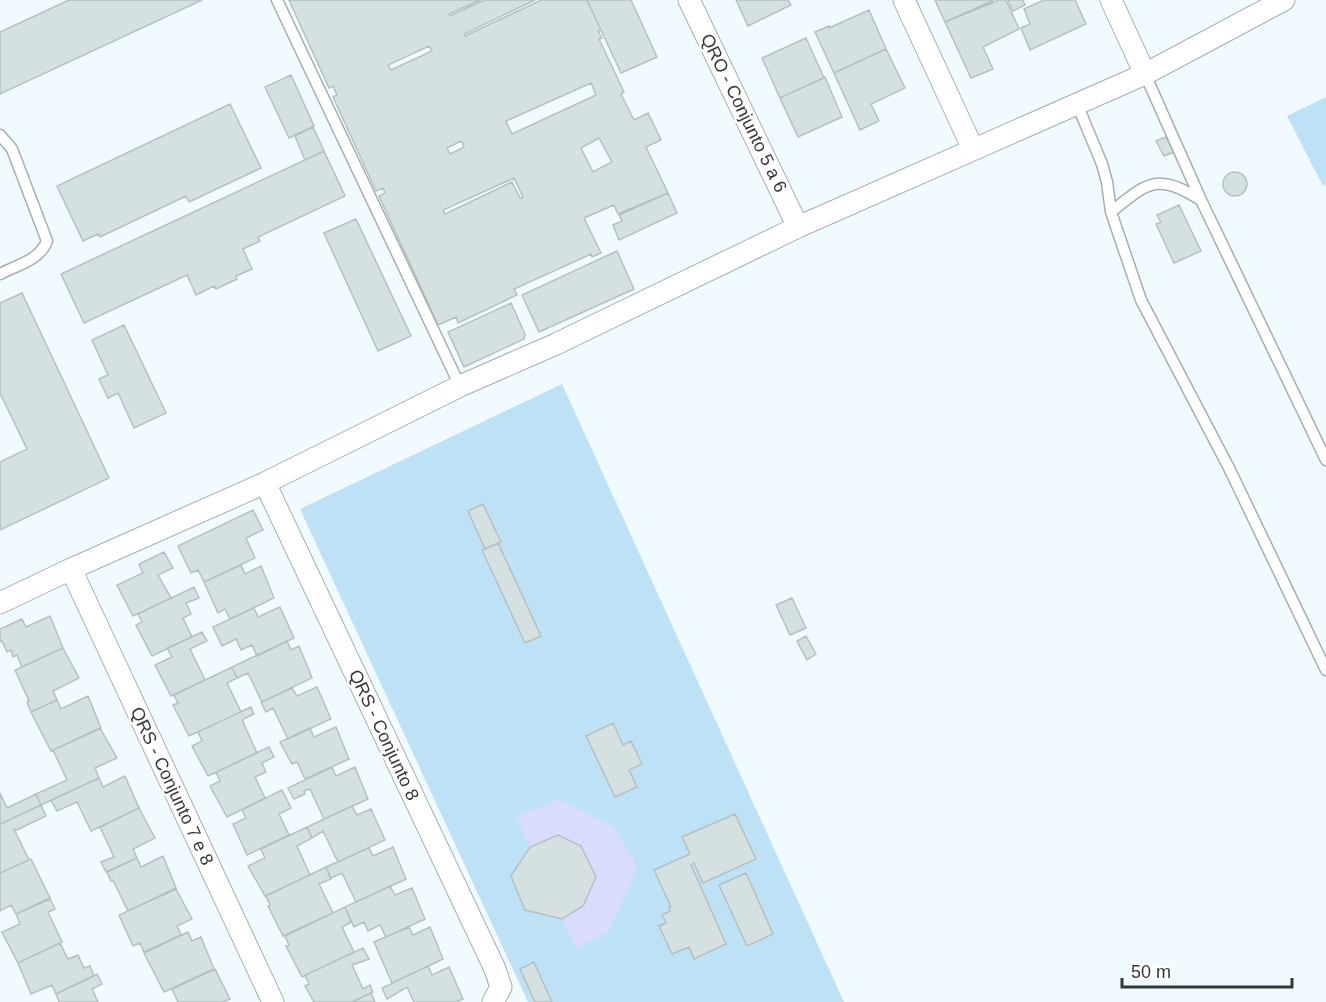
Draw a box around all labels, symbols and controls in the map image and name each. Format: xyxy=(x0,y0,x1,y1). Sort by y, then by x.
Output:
street label: QRO - Conjunto 5 a 6 xyxy=(697,30,791,196)
street label: QRS - Conjunto 8 xyxy=(345,666,423,804)
street label: QRS - Conjunto 7 e 8 xyxy=(127,704,217,868)
scale bar xyxy=(1122,951,1292,989)
text: 50 m xyxy=(1131,962,1171,982)

